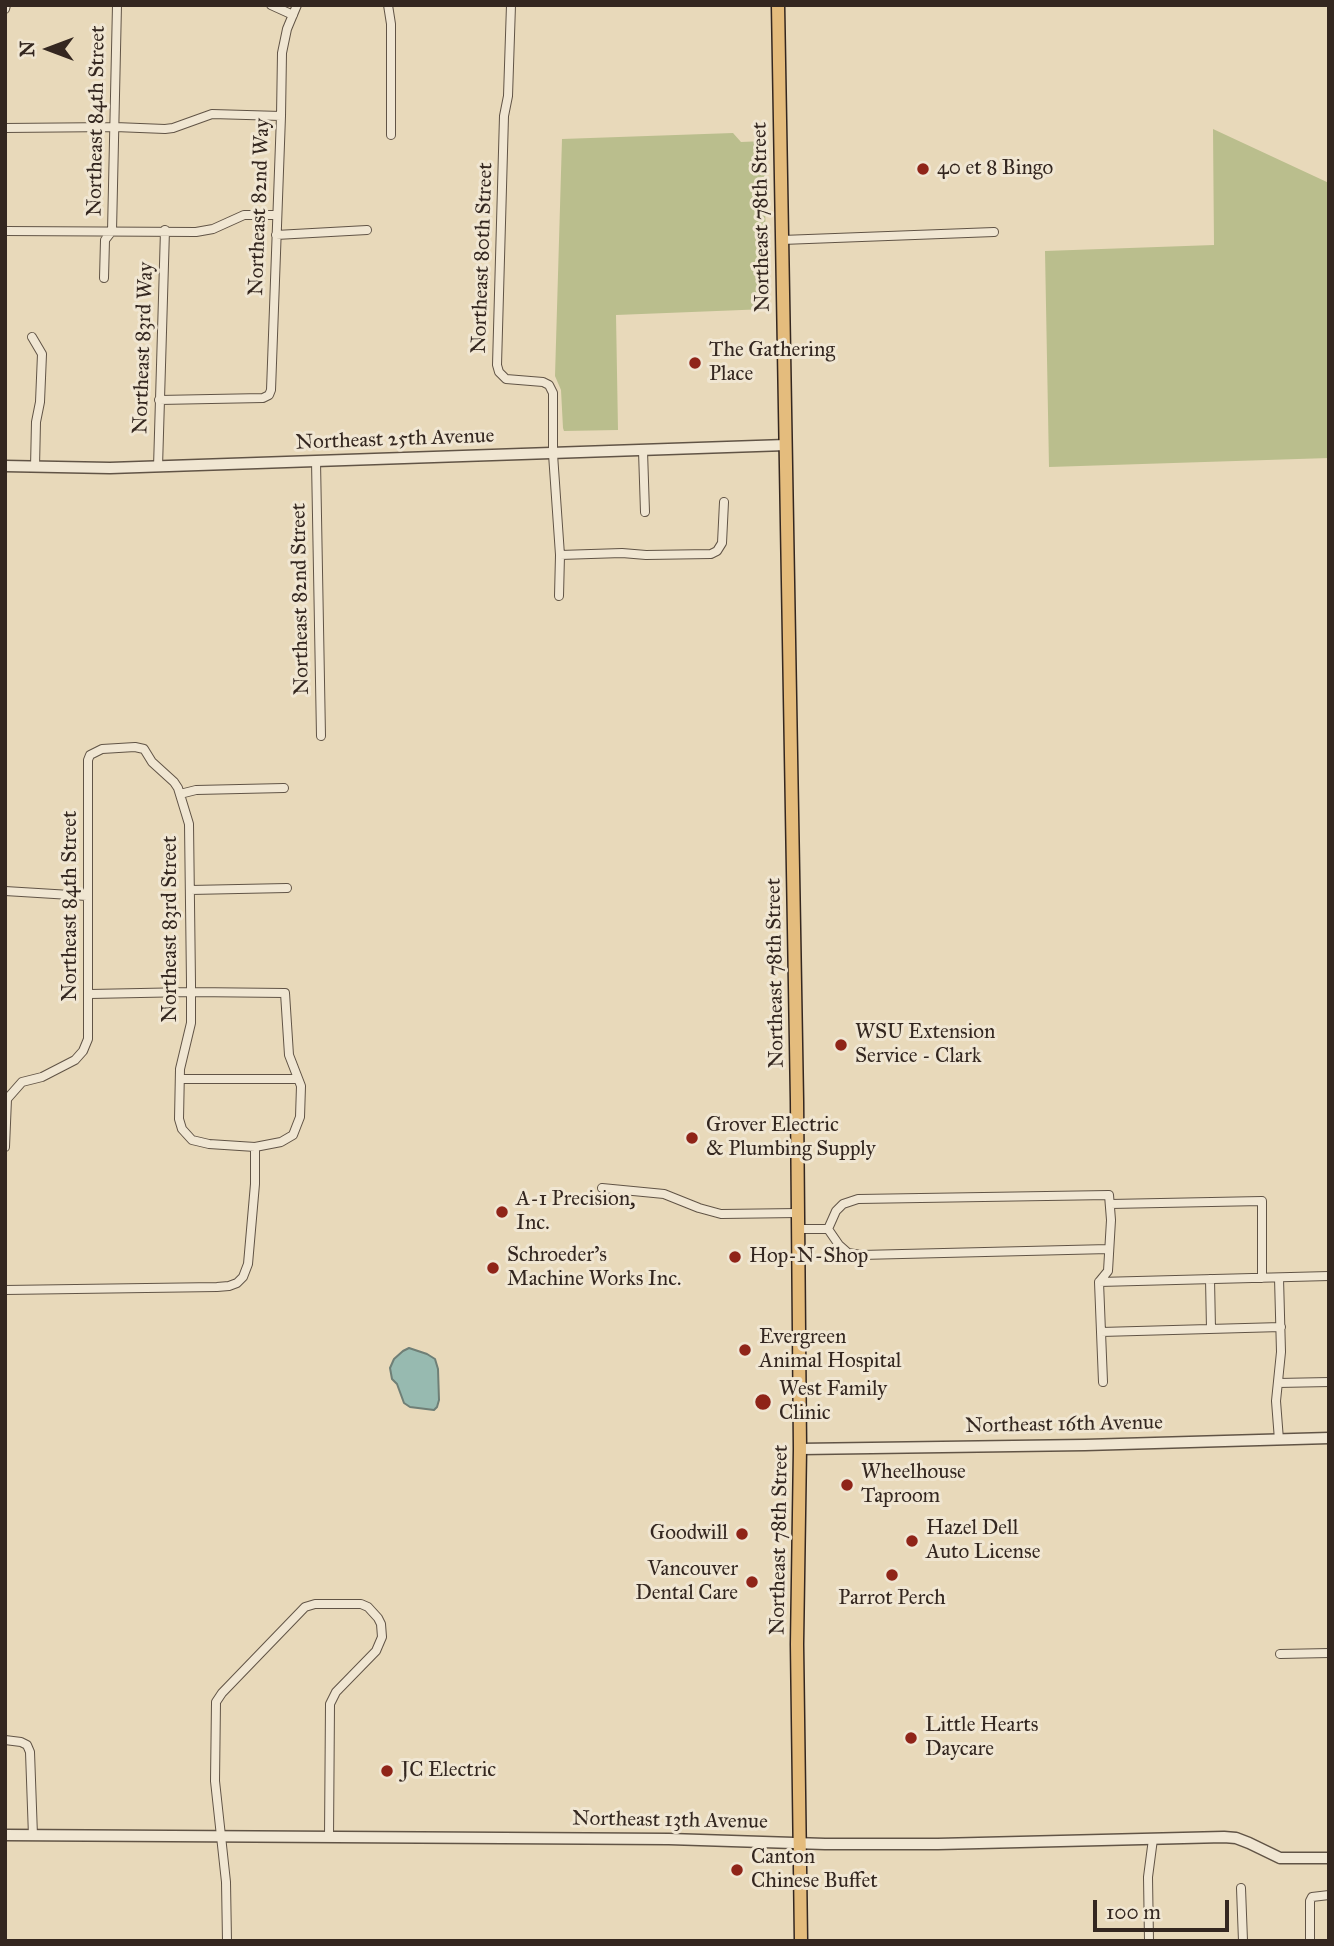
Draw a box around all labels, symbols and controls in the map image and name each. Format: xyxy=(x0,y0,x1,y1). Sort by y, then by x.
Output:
north arrow xyxy=(14,14,84,84)
street label: Northeast 84th Street xyxy=(83,25,111,217)
text: N xyxy=(16,41,39,57)
street label: Northeast 82nd Way xyxy=(244,118,276,296)
street label: Northeast 78th Street xyxy=(748,122,776,312)
place label: 40 et 8 Bingo xyxy=(937,156,1053,182)
marker: 40 et 8 Bingo xyxy=(915,161,931,177)
street label: Northeast 80th Street xyxy=(467,162,499,354)
street label: Northeast 83rd Way xyxy=(128,262,160,434)
place label: The Gathering Place xyxy=(709,338,835,388)
marker: The Gathering Place xyxy=(687,355,703,371)
street label: Northeast 25th Avenue xyxy=(295,424,495,456)
street label: Northeast 82nd Street xyxy=(287,503,315,695)
street label: Northeast 84th Street xyxy=(58,811,84,1001)
street label: Northeast 83rd Street xyxy=(158,836,184,1022)
street label: Northeast 78th Street xyxy=(762,878,790,1068)
place label: WSU Extension Service - Clark xyxy=(855,1020,995,1070)
marker: WSU Extension Service - Clark xyxy=(833,1037,849,1053)
place label: Grover Electric & Plumbing Supply xyxy=(706,1113,876,1163)
marker: Grover Electric & Plumbing Supply xyxy=(684,1130,700,1146)
place label: A-1 Precision, Inc. xyxy=(516,1187,635,1237)
marker: A-1 Precision, Inc. xyxy=(494,1204,510,1220)
place label: Schroeder's Machine Works Inc. xyxy=(507,1243,681,1293)
place label: Hop-N-Shop xyxy=(749,1244,868,1270)
marker: Hop-N-Shop xyxy=(727,1249,743,1265)
marker: Schroeder's Machine Works Inc. xyxy=(485,1260,501,1276)
place label: Evergreen Animal Hospital xyxy=(759,1325,901,1375)
marker: Evergreen Animal Hospital xyxy=(737,1342,753,1358)
place label: West Family Clinic xyxy=(779,1377,887,1427)
marker: West Family Clinic xyxy=(753,1392,773,1412)
street label: Northeast 16th Avenue xyxy=(965,1411,1163,1439)
street label: Northeast 78th Street xyxy=(766,1445,794,1635)
place label: Wheelhouse Taproom xyxy=(861,1460,966,1510)
marker: Wheelhouse Taproom xyxy=(839,1477,855,1493)
place label: Hazel Dell Auto License xyxy=(926,1516,1040,1566)
place label: Goodwill xyxy=(650,1521,728,1547)
marker: Goodwill xyxy=(734,1526,750,1542)
marker: Hazel Dell Auto License xyxy=(904,1533,920,1549)
place label: Vancouver Dental Care xyxy=(635,1557,738,1607)
marker: Parrot Perch xyxy=(884,1567,900,1583)
marker: Vancouver Dental Care xyxy=(744,1574,760,1590)
place label: Parrot Perch xyxy=(838,1586,946,1612)
place label: Little Hearts Daycare xyxy=(925,1713,1038,1763)
marker: Little Hearts Daycare xyxy=(903,1730,919,1746)
place label: JC Electric xyxy=(401,1758,496,1784)
marker: JC Electric xyxy=(379,1763,395,1779)
street label: Northeast 13th Avenue xyxy=(572,1807,768,1835)
place label: Canton Chinese Buffet xyxy=(751,1845,878,1895)
marker: Canton Chinese Buffet xyxy=(729,1862,745,1878)
scale bar xyxy=(1096,1886,1232,1930)
text: 100 m xyxy=(1106,1899,1161,1925)

